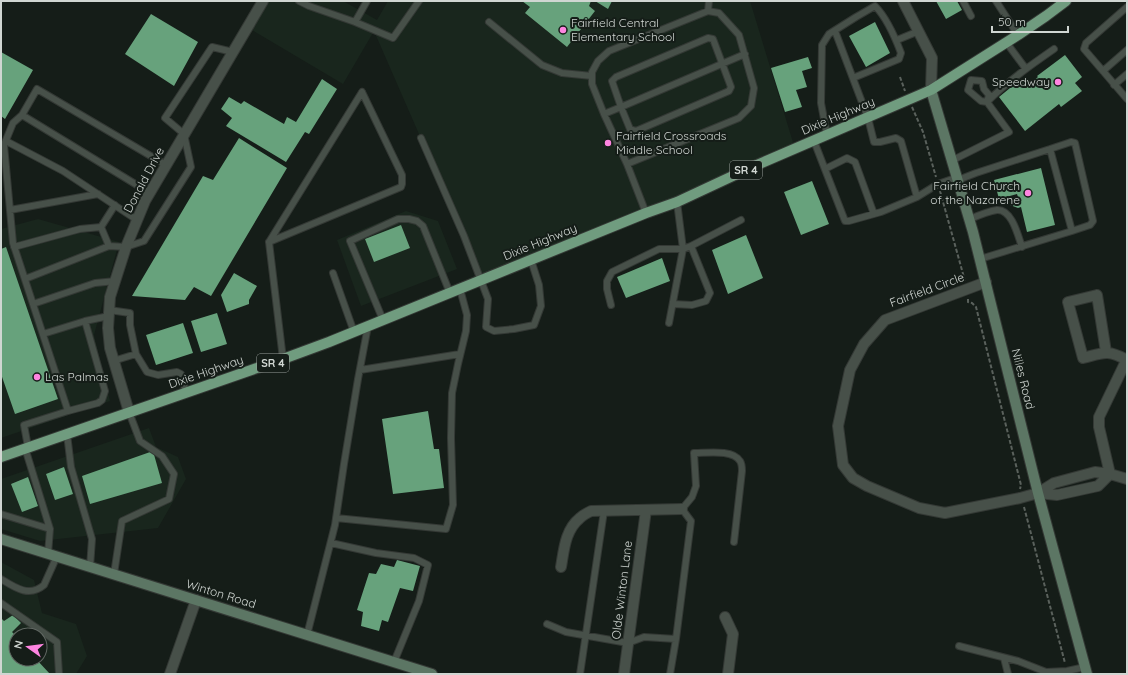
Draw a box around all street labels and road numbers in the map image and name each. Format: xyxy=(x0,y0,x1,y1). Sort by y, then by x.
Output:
street label: Dixie Highway xyxy=(799,93,877,138)
street label: Donald Drive xyxy=(120,144,167,215)
road number: SR 4 xyxy=(730,161,762,179)
street label: Dixie Highway xyxy=(501,220,579,263)
street label: Fairfield Circle xyxy=(887,269,966,310)
street label: Nilles Road xyxy=(1009,347,1038,411)
street label: Dixie Highway xyxy=(166,352,245,391)
road number: SR 4 xyxy=(257,354,289,372)
street label: Olde Winton Lane xyxy=(608,540,635,640)
street label: Winton Road xyxy=(184,576,258,611)

